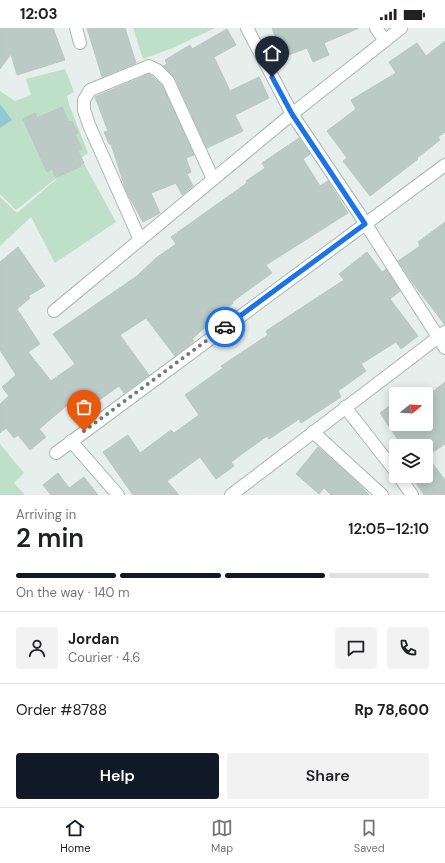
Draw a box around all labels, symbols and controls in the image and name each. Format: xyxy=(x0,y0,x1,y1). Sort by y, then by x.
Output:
text: 12:03 xyxy=(20,4,58,24)
pin xyxy=(255,36,289,77)
icon: home xyxy=(261,42,283,64)
courier xyxy=(205,307,245,347)
icon: car xyxy=(214,316,236,338)
north arrow xyxy=(389,387,433,431)
map controls xyxy=(389,387,433,483)
pin xyxy=(67,390,101,431)
icon: bag xyxy=(73,396,95,418)
button: layers xyxy=(389,439,433,483)
text: Arriving in xyxy=(16,506,76,523)
text: 12:05–12:10 xyxy=(348,519,429,539)
text: 2 min xyxy=(16,521,84,555)
text: On the way · 140 m xyxy=(16,584,130,601)
button: person xyxy=(16,627,58,669)
button: chat xyxy=(335,627,377,669)
button: phone xyxy=(387,627,429,669)
text: Jordan xyxy=(68,629,119,649)
text: Courier · 4.6 xyxy=(68,649,140,666)
text: Order #8788 xyxy=(16,700,107,720)
text: Rp 78,600 xyxy=(354,700,429,720)
button: Help xyxy=(16,753,219,799)
button: Share xyxy=(227,753,429,799)
tab: Home xyxy=(60,817,90,855)
tab: Map xyxy=(211,817,233,855)
tab: Saved xyxy=(354,817,385,855)

